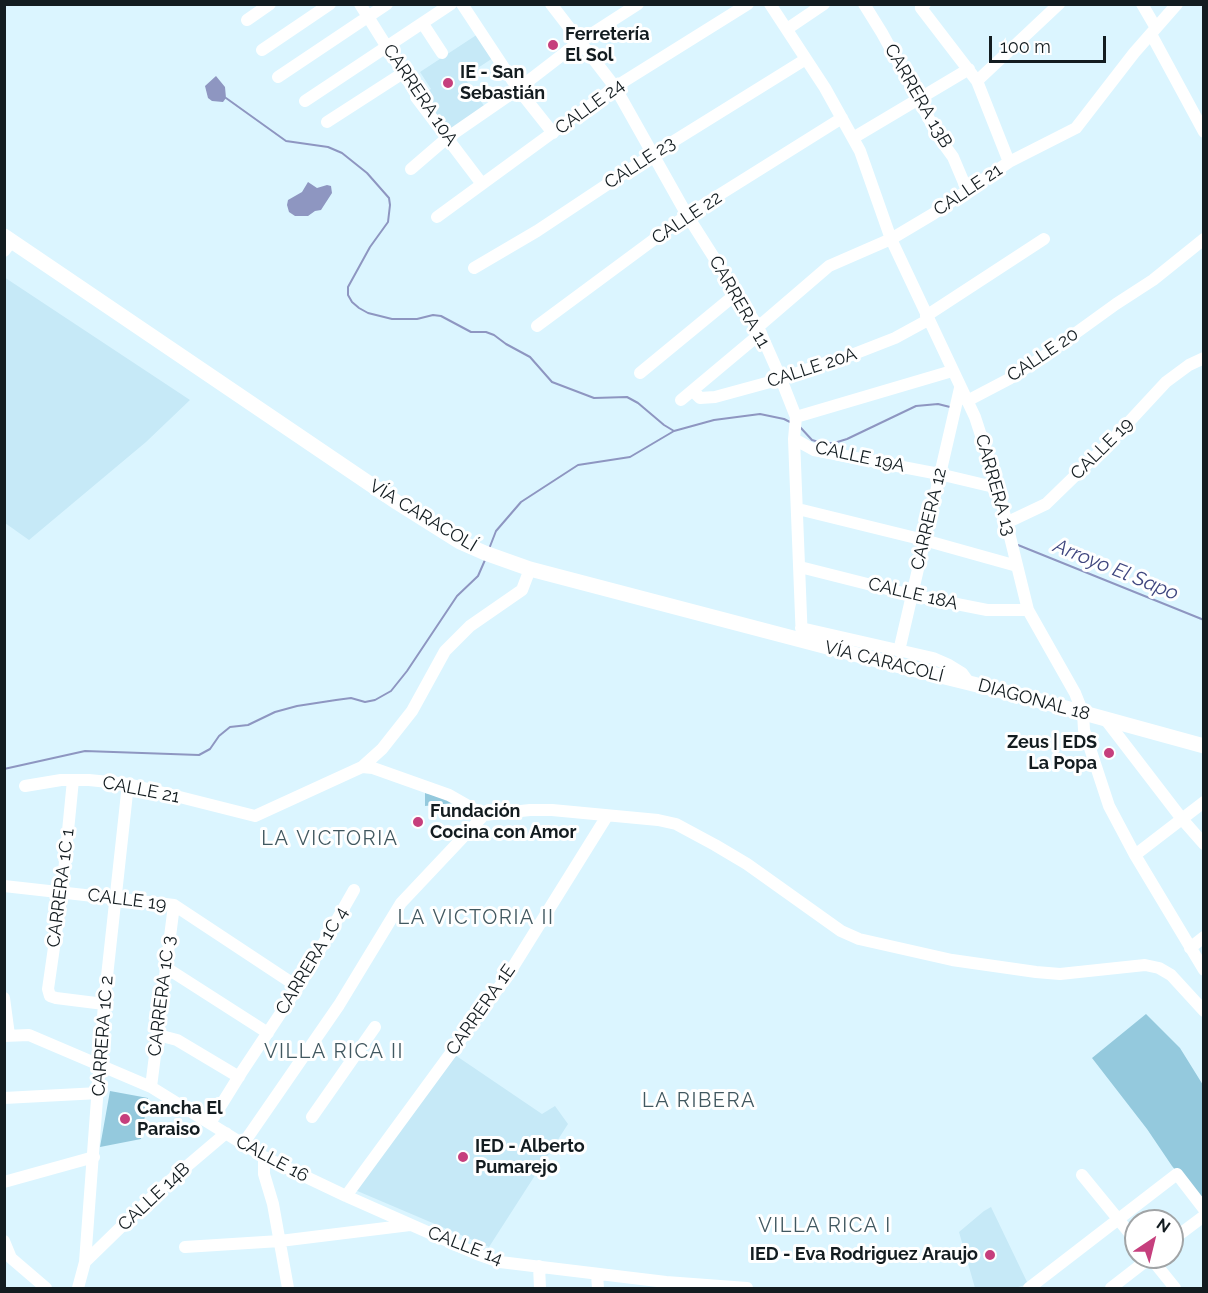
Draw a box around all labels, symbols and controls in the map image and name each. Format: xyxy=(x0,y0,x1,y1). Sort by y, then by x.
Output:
place label: Ferretería El Sol xyxy=(565,24,650,66)
scale bar xyxy=(992,24,1109,62)
text: 100 m xyxy=(1000,36,1051,57)
marker: Ferretería El Sol xyxy=(546,38,560,52)
street label: CARRERA 10A xyxy=(378,40,462,150)
street label: CARRERA 13B xyxy=(880,40,956,152)
place label: IE - San Sebastián xyxy=(460,62,545,104)
street label: CALLE 24 xyxy=(551,75,629,139)
marker: IE - San Sebastián xyxy=(441,76,455,90)
street label: CALLE 23 xyxy=(601,132,679,194)
street label: CALLE 21 xyxy=(930,159,1006,221)
street label: CALLE 22 xyxy=(648,187,726,249)
street label: CARRERA 11 xyxy=(704,252,774,352)
street label: CALLE 20 xyxy=(1003,323,1083,387)
street label: CALLE 20A xyxy=(764,343,860,393)
street label: CALLE 19 xyxy=(1066,413,1138,485)
street label: CARRERA 13 xyxy=(970,432,1020,538)
street label: CALLE 19A xyxy=(813,437,907,477)
street label: CARRERA 12 xyxy=(907,466,951,572)
street label: VÍA CARACOLÍ xyxy=(365,475,481,557)
water label: Arroyo El Sapo xyxy=(1050,534,1182,606)
street label: CALLE 18A xyxy=(866,573,960,615)
street label: VÍA CARACOLÍ xyxy=(822,637,946,687)
street label: DIAGONAL 18 xyxy=(976,675,1092,725)
place label: Zeus | EDS La Popa xyxy=(1007,732,1097,774)
marker: Zeus | EDS La Popa xyxy=(1102,746,1116,760)
street label: CALLE 21 xyxy=(101,772,181,808)
place label: Fundación Cocina con Amor xyxy=(430,801,576,844)
marker: Fundación Cocina con Amor xyxy=(411,815,425,829)
street label: CARRERA 1C 1 xyxy=(43,827,79,949)
district label: LA VICTORIA xyxy=(261,827,399,851)
street label: CALLE 19 xyxy=(86,884,168,916)
street label: CARRERA 1C 4 xyxy=(271,903,353,1019)
district label: LA VICTORIA II xyxy=(398,906,554,930)
street label: CARRERA 1C 3 xyxy=(144,934,180,1058)
street label: CARRERA 1E xyxy=(442,960,520,1060)
street label: CARRERA 1C 2 xyxy=(88,975,118,1097)
district label: VILLA RICA II xyxy=(264,1040,404,1064)
district label: LA RIBERA xyxy=(642,1089,756,1113)
place label: Cancha El Paraiso xyxy=(137,1098,223,1140)
marker: Cancha El Paraiso xyxy=(118,1112,132,1126)
street label: CALLE 16 xyxy=(232,1131,312,1187)
place label: IED - Alberto Pumarejo xyxy=(475,1136,585,1178)
marker: IED - Alberto Pumarejo xyxy=(456,1150,470,1164)
street label: CALLE 14B xyxy=(114,1158,194,1236)
north arrow xyxy=(1124,1209,1184,1269)
district label: VILLA RICA I xyxy=(758,1214,892,1238)
text: N xyxy=(1153,1214,1174,1237)
street label: CALLE 14 xyxy=(425,1222,505,1270)
place label: IED - Eva Rodriguez Araujo xyxy=(750,1244,978,1266)
marker: IED - Eva Rodriguez Araujo xyxy=(983,1248,997,1262)

